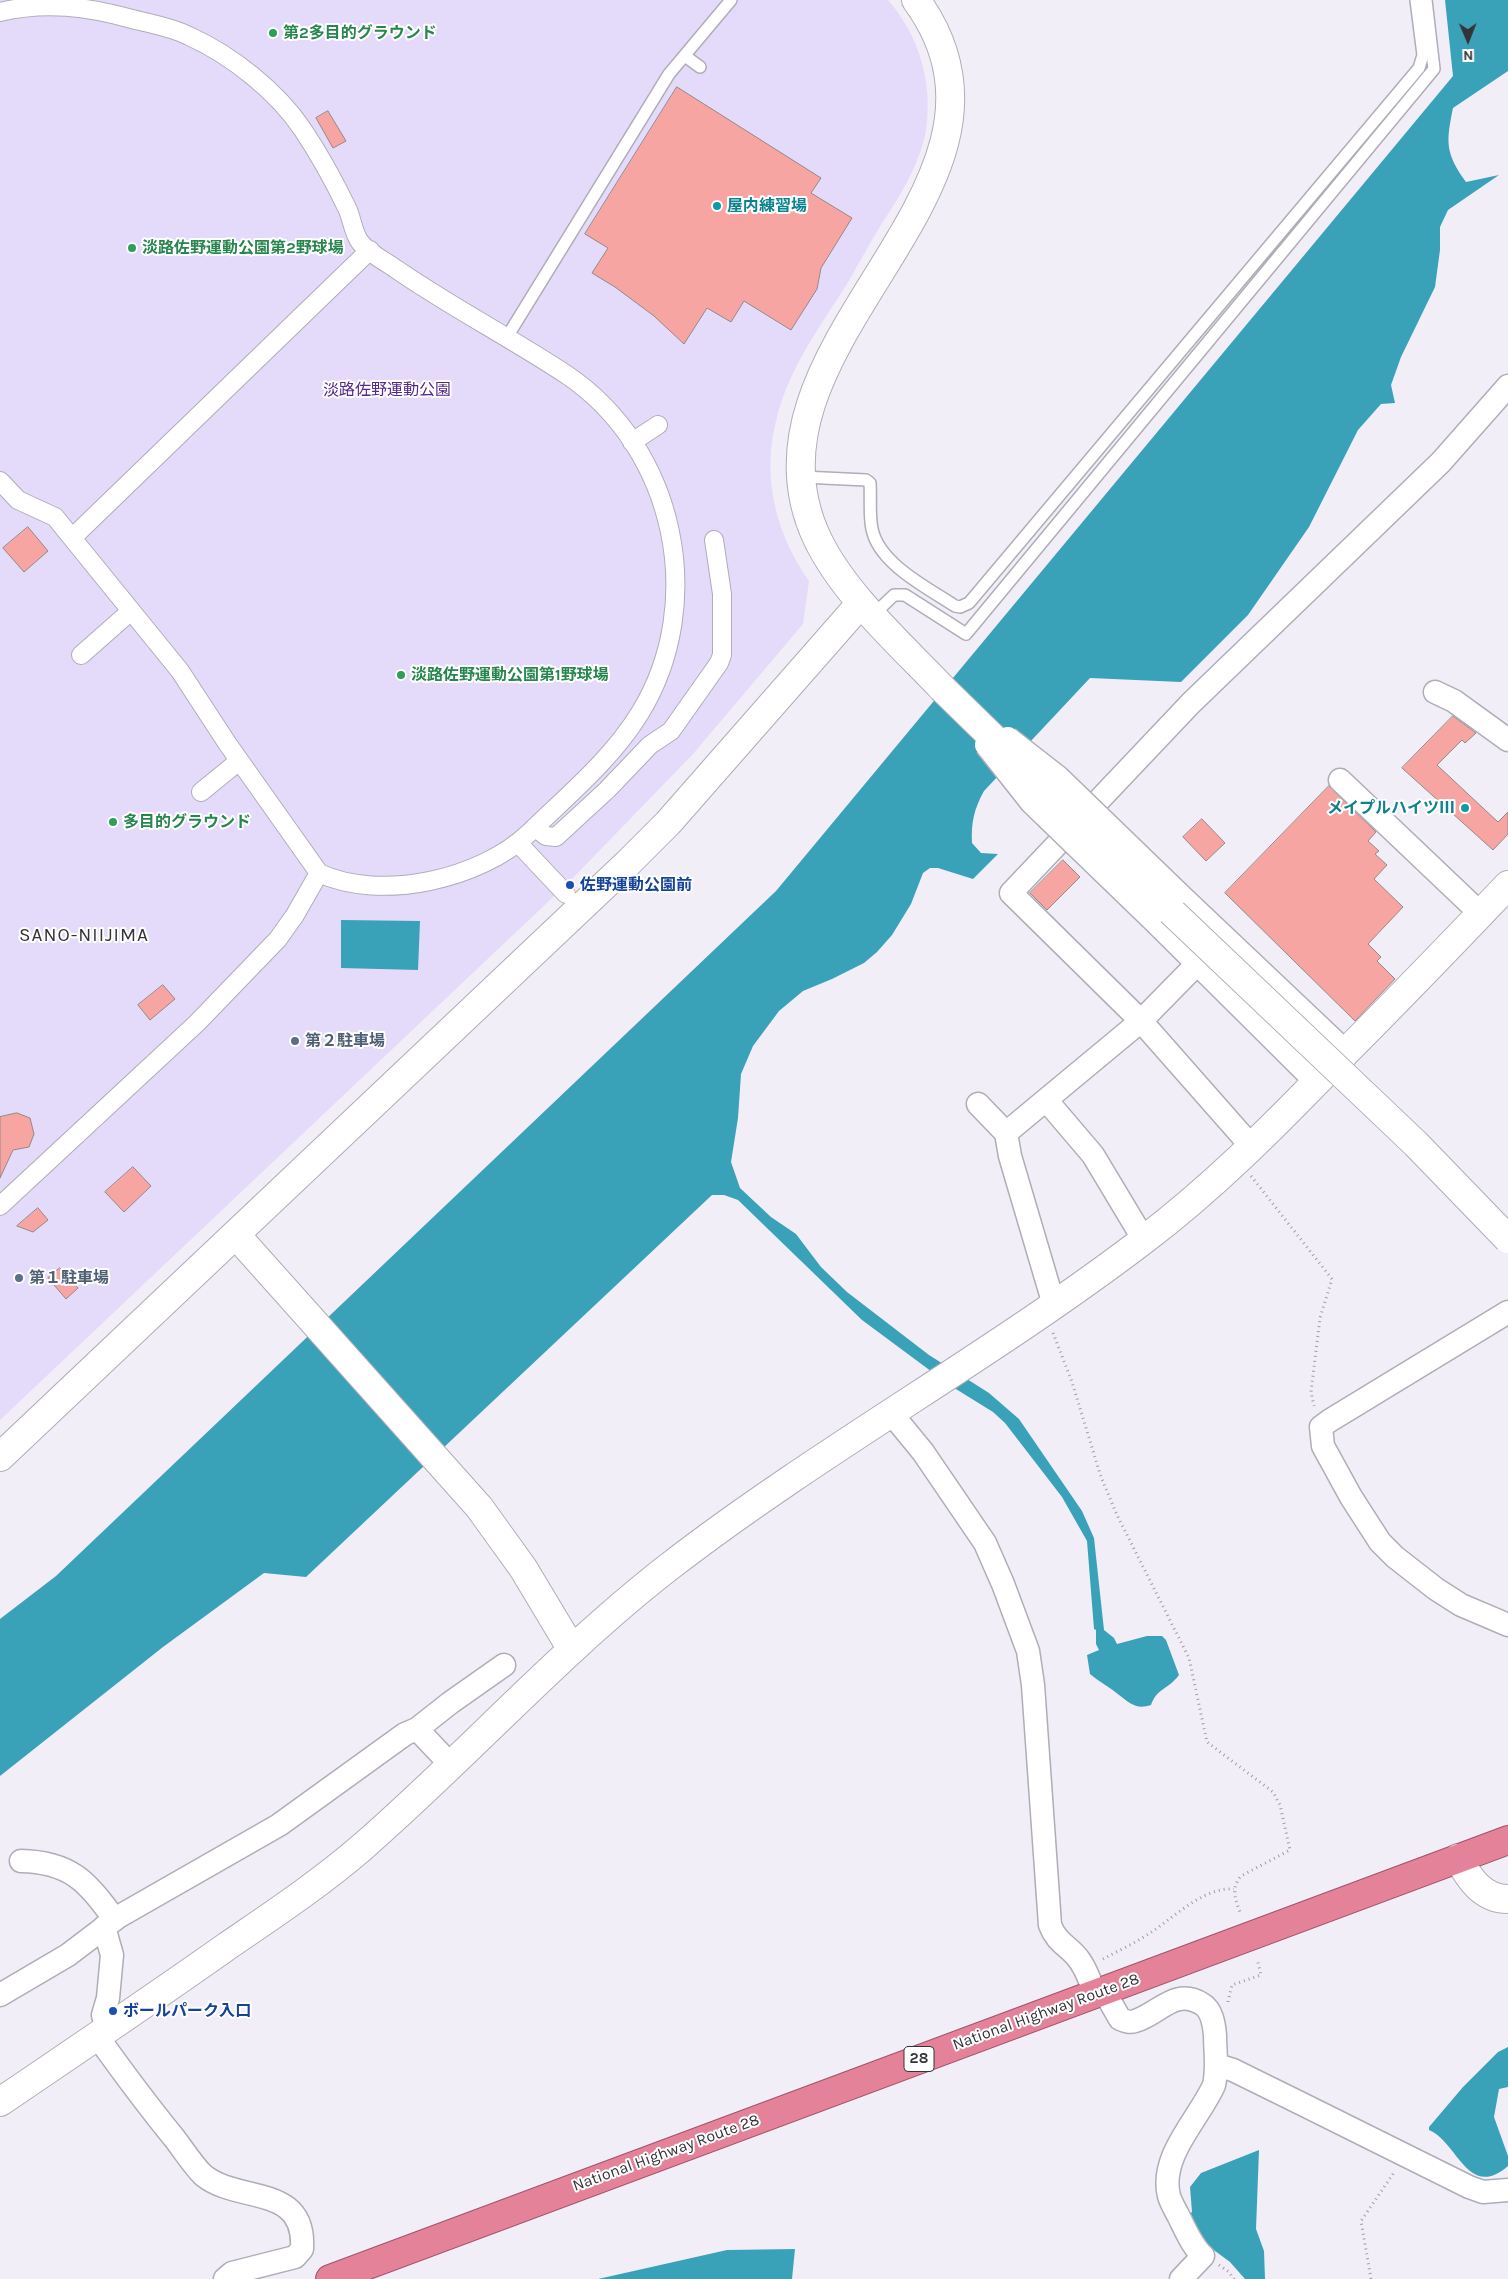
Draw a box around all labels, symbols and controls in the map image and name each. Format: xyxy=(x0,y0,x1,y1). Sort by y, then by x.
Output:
north arrow xyxy=(1443,15,1493,65)
place label: 第2多目的グラウンド xyxy=(283,23,437,43)
marker: 第2多目的グラウンド xyxy=(267,27,279,39)
text: N xyxy=(1463,47,1473,64)
place label: 屋内練習場 xyxy=(727,196,807,216)
marker: 屋内練習場 xyxy=(711,200,723,212)
place label: 淡路佐野運動公園第2野球場 xyxy=(142,238,344,258)
marker: 淡路佐野運動公園第2野球場 xyxy=(126,242,138,254)
park label: 淡路佐野運動公園 xyxy=(323,380,451,400)
place label: 淡路佐野運動公園第1野球場 xyxy=(411,665,609,685)
marker: 淡路佐野運動公園第1野球場 xyxy=(395,669,407,681)
place label: メイプルハイツⅢ xyxy=(1327,798,1455,818)
marker: メイプルハイツⅢ xyxy=(1459,802,1471,814)
place label: 多目的グラウンド xyxy=(123,812,251,832)
marker: 多目的グラウンド xyxy=(107,816,119,828)
place label: 佐野運動公園前 xyxy=(580,875,692,895)
marker: 佐野運動公園前 xyxy=(564,879,576,891)
district label: SANO-NIIJIMA xyxy=(18,925,150,947)
place label: 第２駐車場 xyxy=(305,1031,385,1051)
marker: 第２駐車場 xyxy=(289,1035,301,1047)
place label: 第１駐車場 xyxy=(29,1268,109,1288)
marker: 第１駐車場 xyxy=(13,1272,25,1284)
street label: National Highway Route 28 xyxy=(950,1969,1142,2055)
place label: ボールパーク入口 xyxy=(123,2001,251,2021)
marker: ボールパーク入口 xyxy=(107,2005,119,2017)
road number: 28 xyxy=(904,2046,934,2072)
street label: National Highway Route 28 xyxy=(570,2110,762,2196)

